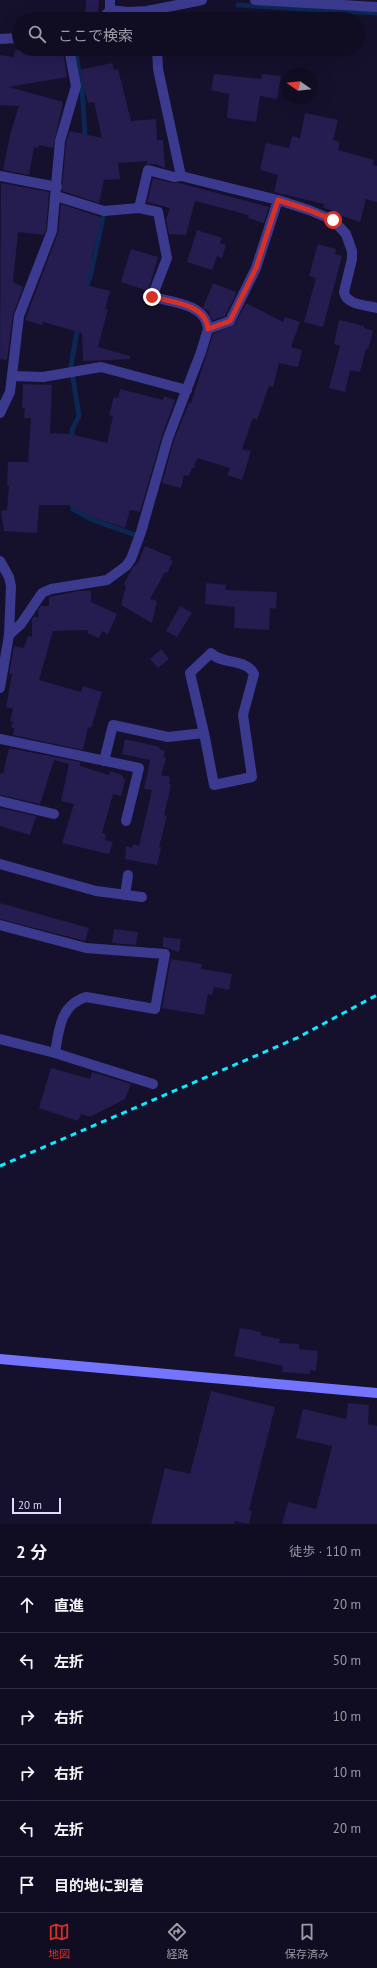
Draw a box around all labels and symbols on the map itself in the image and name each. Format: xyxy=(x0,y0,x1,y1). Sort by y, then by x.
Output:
north arrow xyxy=(281,68,317,104)
route start xyxy=(324,211,342,229)
route end xyxy=(143,288,161,306)
scale bar xyxy=(12,1496,61,1515)

